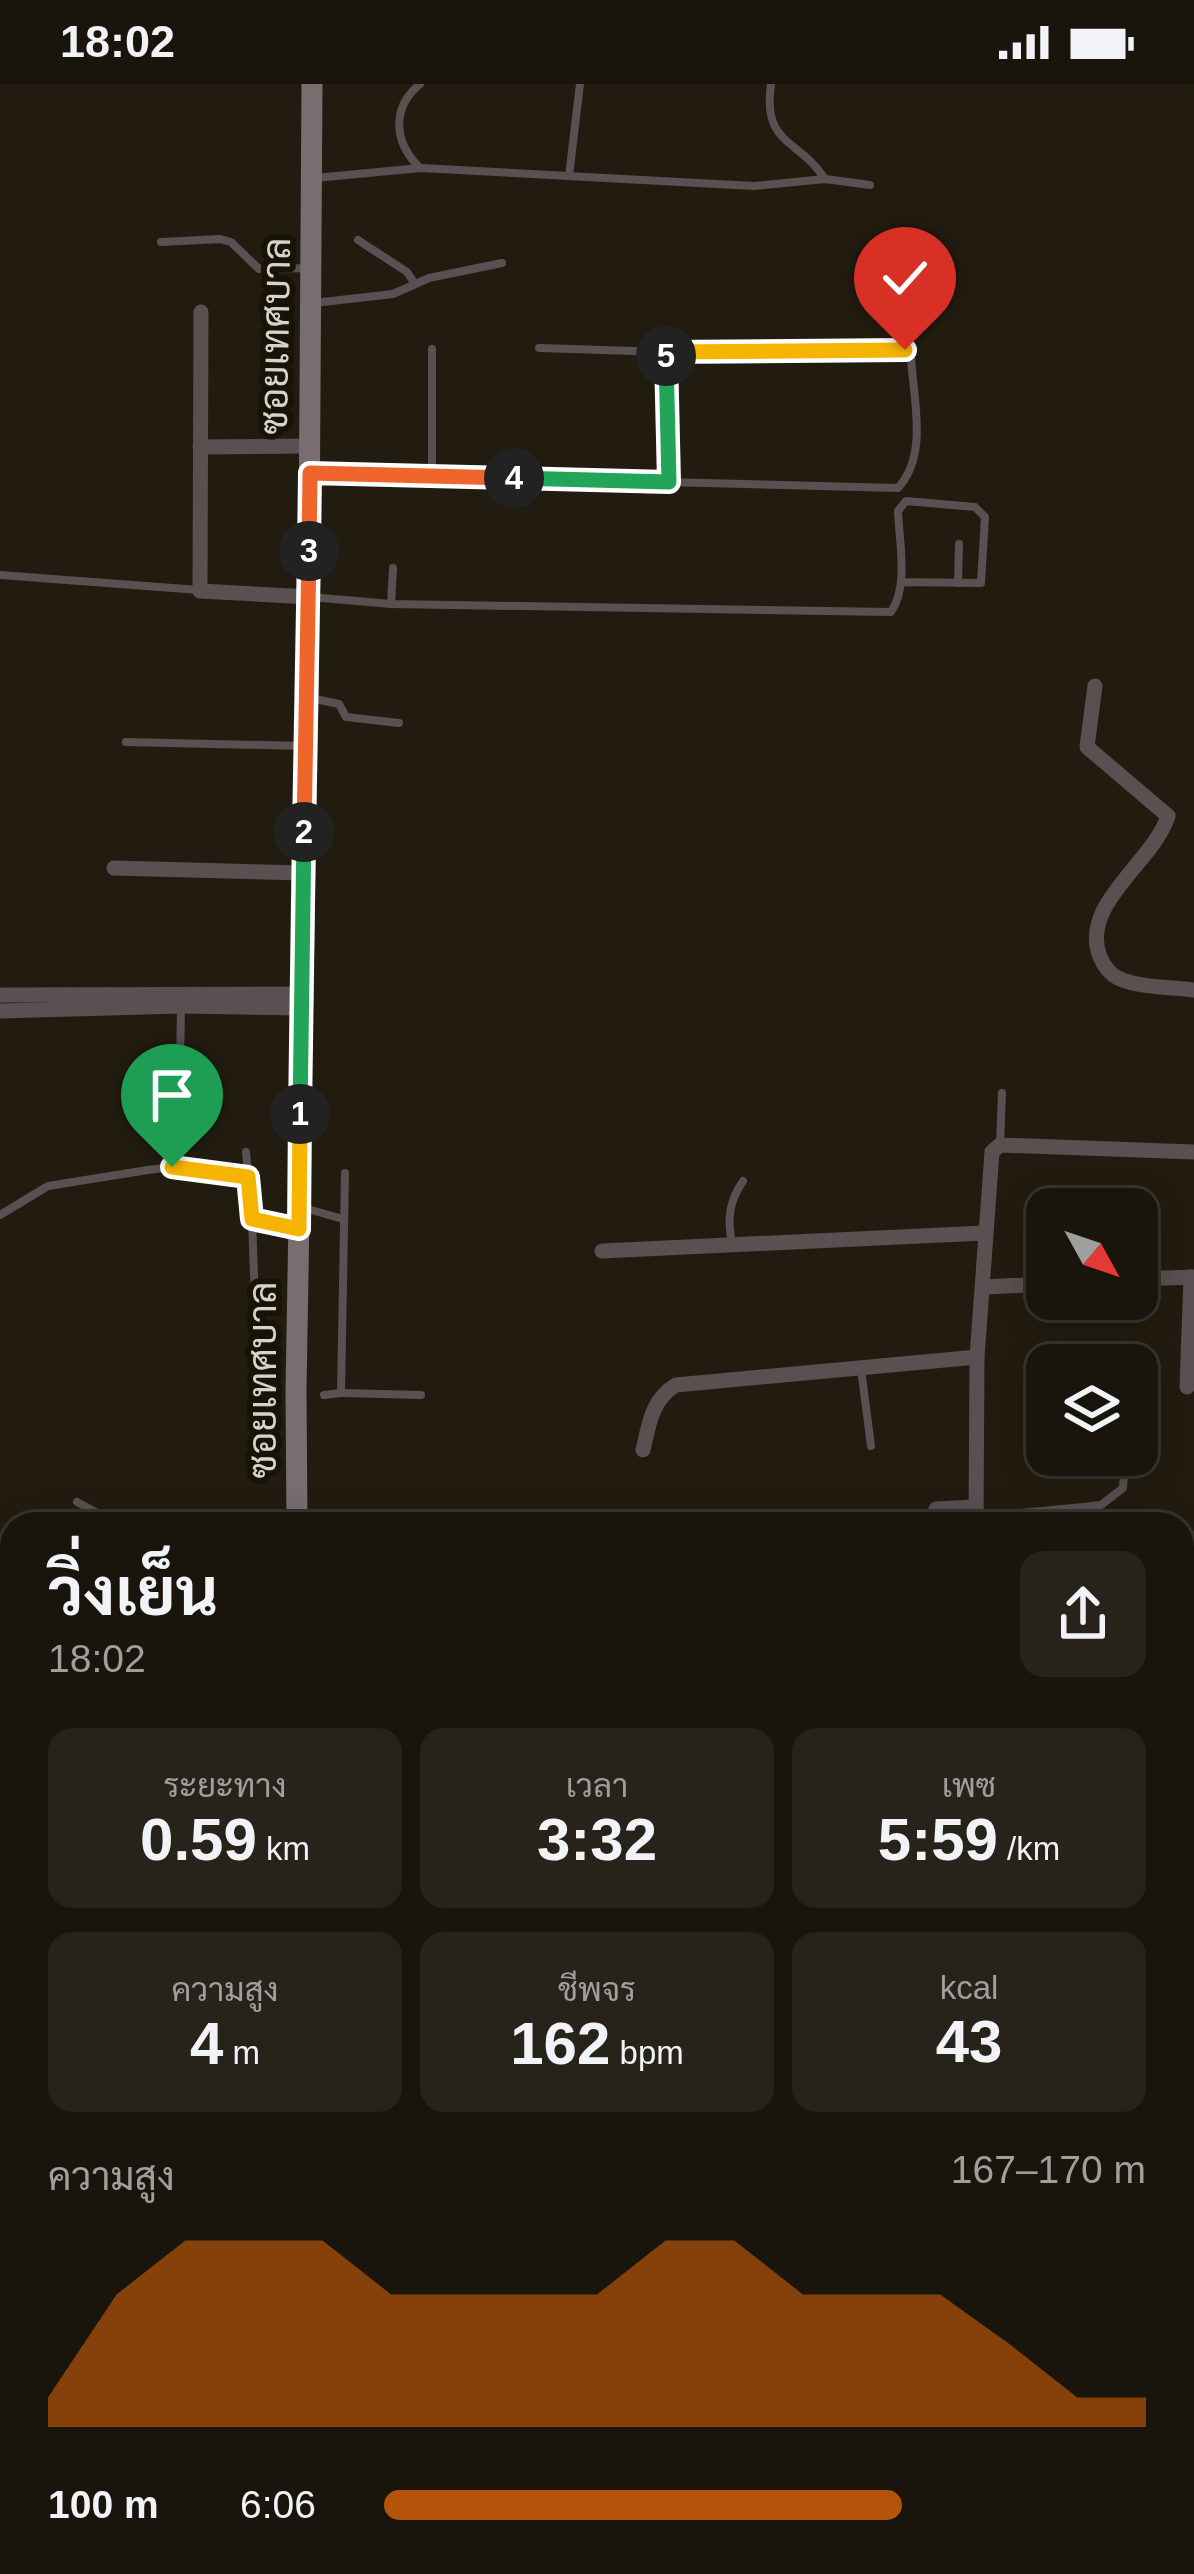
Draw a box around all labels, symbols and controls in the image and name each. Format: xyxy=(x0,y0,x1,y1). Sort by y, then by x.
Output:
text: 18:02 xyxy=(60,16,175,67)
pin xyxy=(854,227,956,350)
street label: ซอยเทศบาล xyxy=(252,237,298,435)
icon: check xyxy=(872,245,938,311)
pin: 5 xyxy=(636,326,696,386)
text: 5 xyxy=(657,337,675,374)
pin: 4 xyxy=(484,448,544,508)
text: 4 xyxy=(505,459,523,496)
pin: 3 xyxy=(279,521,339,581)
text: 3 xyxy=(300,532,318,569)
pin: 2 xyxy=(274,802,334,862)
text: 2 xyxy=(295,813,313,850)
pin xyxy=(121,1044,223,1167)
icon: arrive xyxy=(139,1062,205,1128)
pin: 1 xyxy=(270,1084,330,1144)
text: 1 xyxy=(291,1095,309,1132)
north arrow xyxy=(1026,1188,1158,1320)
map controls xyxy=(1026,1188,1158,1476)
street label: ซอยเทศบาล xyxy=(241,1281,284,1479)
button: layers xyxy=(1026,1344,1158,1476)
button: share xyxy=(1020,1551,1146,1677)
text: วิ่งเย็น xyxy=(48,1555,218,1629)
text: 18:02 xyxy=(48,1637,146,1680)
text: ระยะทาง xyxy=(164,1767,286,1804)
text: เวลา xyxy=(566,1767,628,1804)
text: เพซ xyxy=(942,1767,996,1804)
text: 0.59 xyxy=(140,1806,257,1873)
text: 3:32 xyxy=(537,1806,657,1873)
text: 5:59 xyxy=(878,1806,998,1873)
text: km xyxy=(257,1830,310,1867)
text: /km xyxy=(998,1830,1060,1867)
text: kcal xyxy=(940,1969,998,2006)
text: ความสูง xyxy=(171,1971,279,2008)
text: ชีพจร xyxy=(558,1971,636,2008)
text: 43 xyxy=(936,2008,1002,2075)
text: 4 xyxy=(190,2010,223,2077)
text: 162 xyxy=(510,2010,610,2077)
text: m xyxy=(223,2034,260,2071)
text: bpm xyxy=(610,2034,684,2071)
text: 167–170 m xyxy=(951,2148,1146,2191)
text: ความสูง xyxy=(48,2155,175,2198)
text: 100 m xyxy=(48,2483,159,2526)
text: 6:06 xyxy=(240,2483,316,2526)

